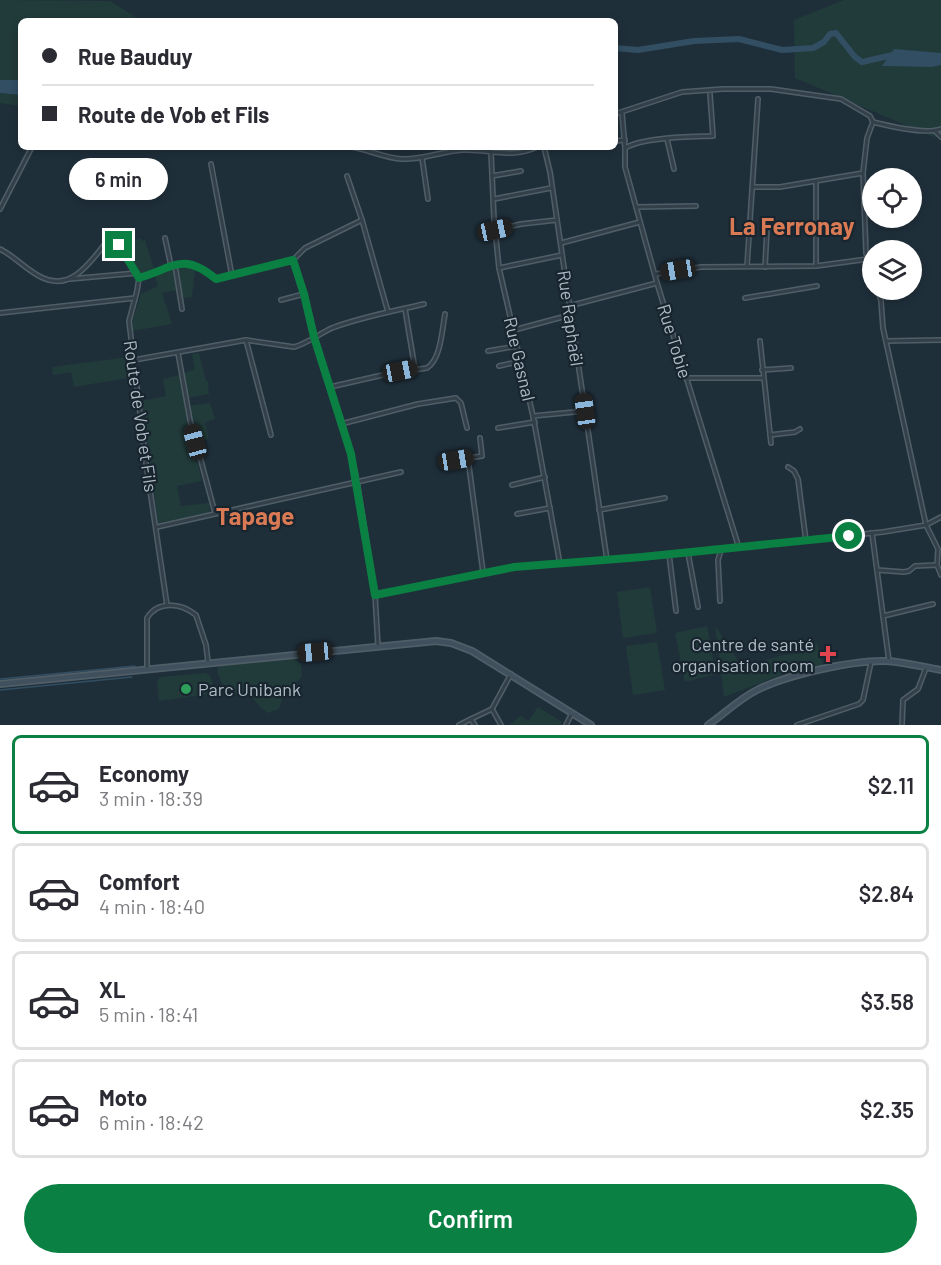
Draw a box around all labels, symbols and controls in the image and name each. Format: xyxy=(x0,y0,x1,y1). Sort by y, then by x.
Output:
text: Rue Bauduy xyxy=(78,43,193,69)
text: Route de Vob et Fils xyxy=(78,101,269,127)
callout: 6 min xyxy=(70,158,168,200)
text: 6 min xyxy=(95,167,142,191)
map controls xyxy=(862,168,922,300)
button: locate xyxy=(862,168,922,228)
district label: La Ferronay xyxy=(729,211,855,240)
car xyxy=(476,217,514,243)
route end xyxy=(105,231,132,258)
button: layers xyxy=(862,240,922,300)
car xyxy=(659,258,697,282)
street label: Rue Raphaël xyxy=(553,269,589,367)
street label: Rue Tobie xyxy=(653,301,697,381)
street label: Rue Gasnal xyxy=(500,315,540,403)
street label: Route de Vob et Fils xyxy=(119,339,163,493)
car xyxy=(381,359,419,383)
car xyxy=(574,392,596,430)
car xyxy=(182,422,208,462)
car xyxy=(437,448,475,472)
district label: Tapage xyxy=(216,501,294,530)
route start xyxy=(835,522,862,549)
place label: Centre de santé organisation room xyxy=(672,633,814,676)
car xyxy=(296,641,334,663)
marker: Centre de santé organisation room xyxy=(819,645,837,663)
place label: Parc Unibank xyxy=(198,678,301,700)
marker: Parc Unibank xyxy=(179,682,193,696)
icon: car xyxy=(27,758,81,812)
text: Economy xyxy=(99,760,189,786)
text: $2.11 xyxy=(868,772,914,798)
text: 3 min · 18:39 xyxy=(99,786,203,810)
icon: car xyxy=(27,866,81,920)
text: Comfort xyxy=(99,868,180,894)
text: $2.84 xyxy=(859,880,914,906)
text: 4 min · 18:40 xyxy=(99,894,205,918)
icon: car xyxy=(27,974,81,1028)
text: XL xyxy=(99,976,125,1002)
text: $3.58 xyxy=(860,988,914,1014)
text: 5 min · 18:41 xyxy=(99,1002,198,1026)
icon: car xyxy=(27,1082,81,1136)
text: Moto xyxy=(99,1084,147,1110)
text: $2.35 xyxy=(860,1096,914,1122)
text: 6 min · 18:42 xyxy=(99,1110,204,1134)
button: Confirm xyxy=(24,1184,917,1253)

